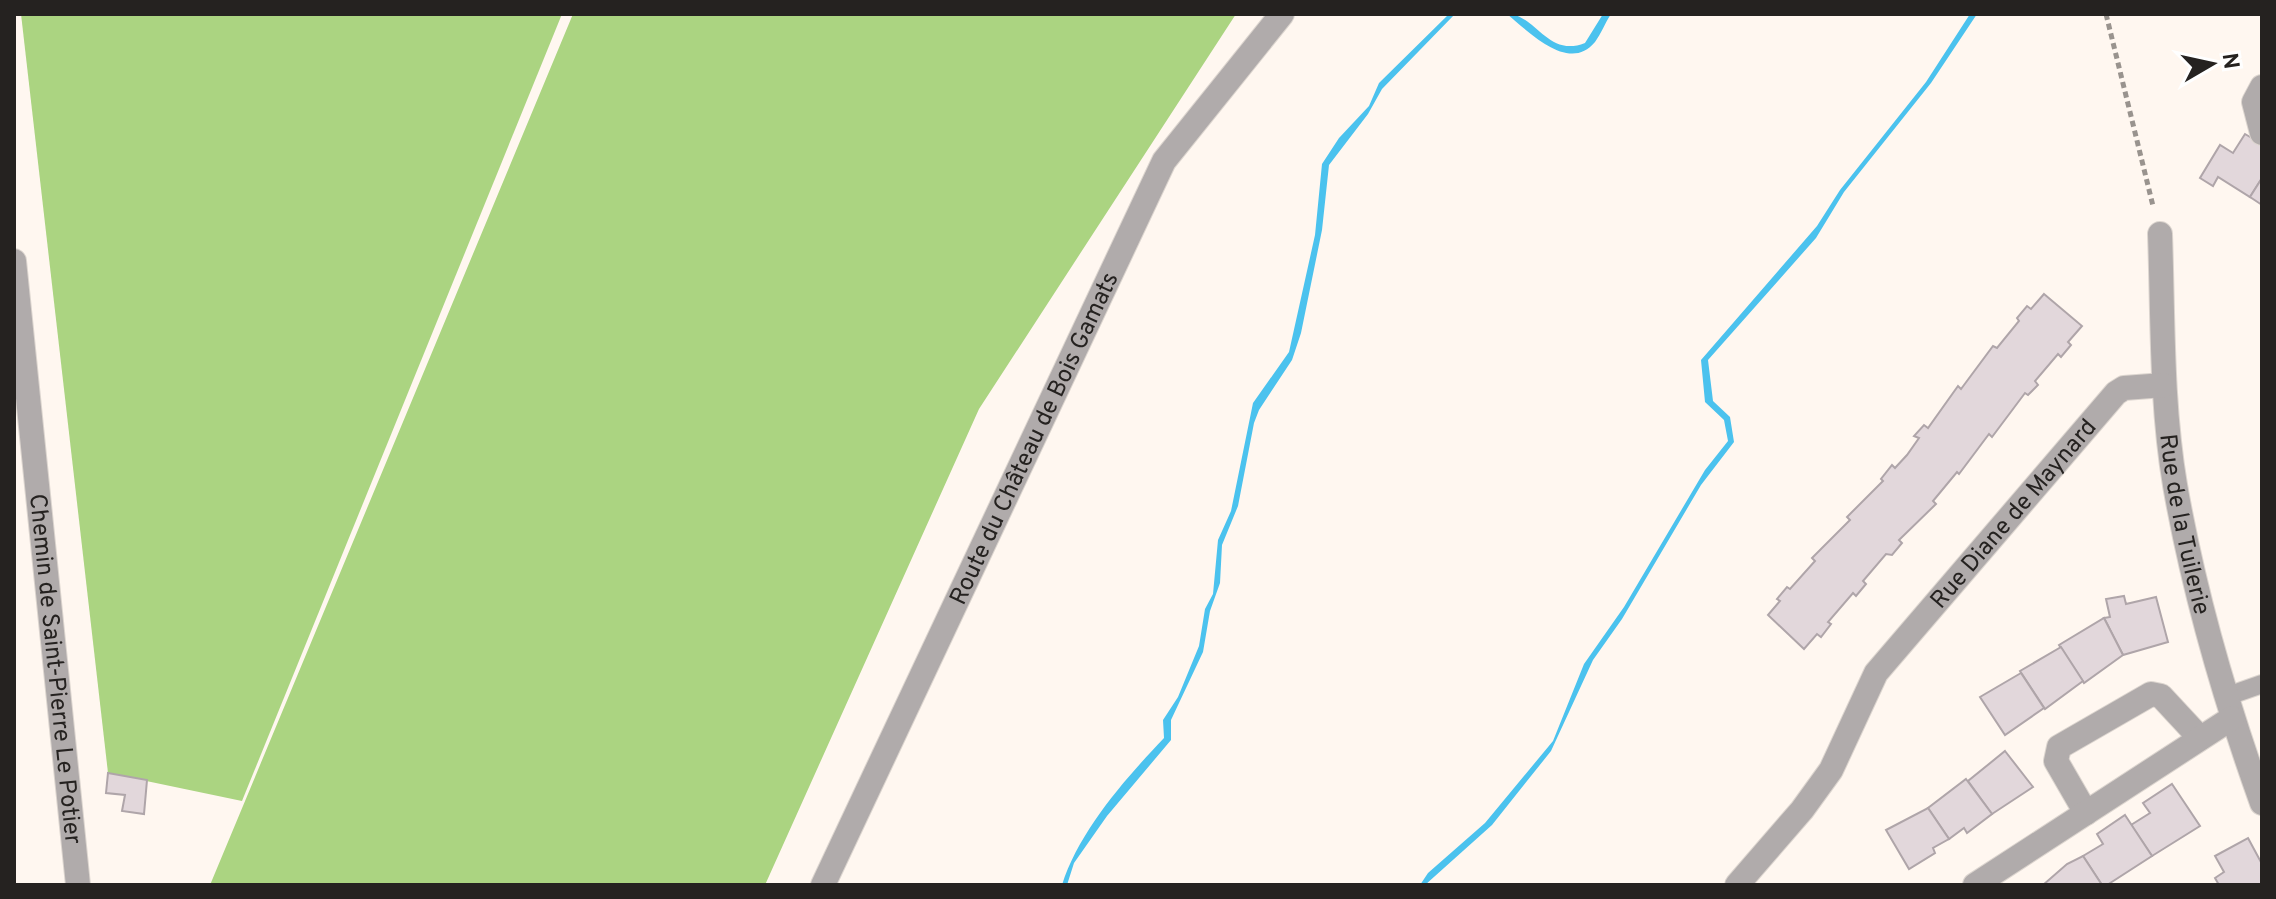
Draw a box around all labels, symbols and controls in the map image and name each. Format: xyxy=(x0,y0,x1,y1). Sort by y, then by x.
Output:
north arrow xyxy=(2172,24,2252,104)
text: N xyxy=(2215,51,2244,71)
street label: Route du Château de Bois Gamats xyxy=(944,268,1126,610)
street label: Rue Diane de Maynard xyxy=(1925,414,2104,616)
street label: Rue de la Tuilerie xyxy=(2151,433,2216,618)
street label: Chemin de Saint-Pierre Le Potier xyxy=(21,492,87,846)

